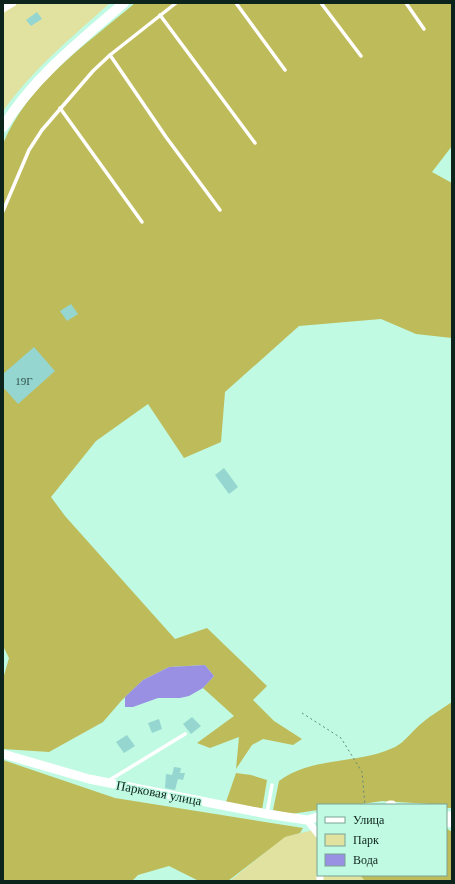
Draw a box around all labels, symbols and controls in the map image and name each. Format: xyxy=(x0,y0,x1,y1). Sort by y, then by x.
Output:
house number: 19Г xyxy=(15,375,33,387)
street label: Парковая улица xyxy=(115,777,203,809)
legend xyxy=(317,804,447,876)
text: Улица xyxy=(353,813,385,827)
text: Парк xyxy=(353,833,379,847)
text: Вода xyxy=(353,853,379,867)

